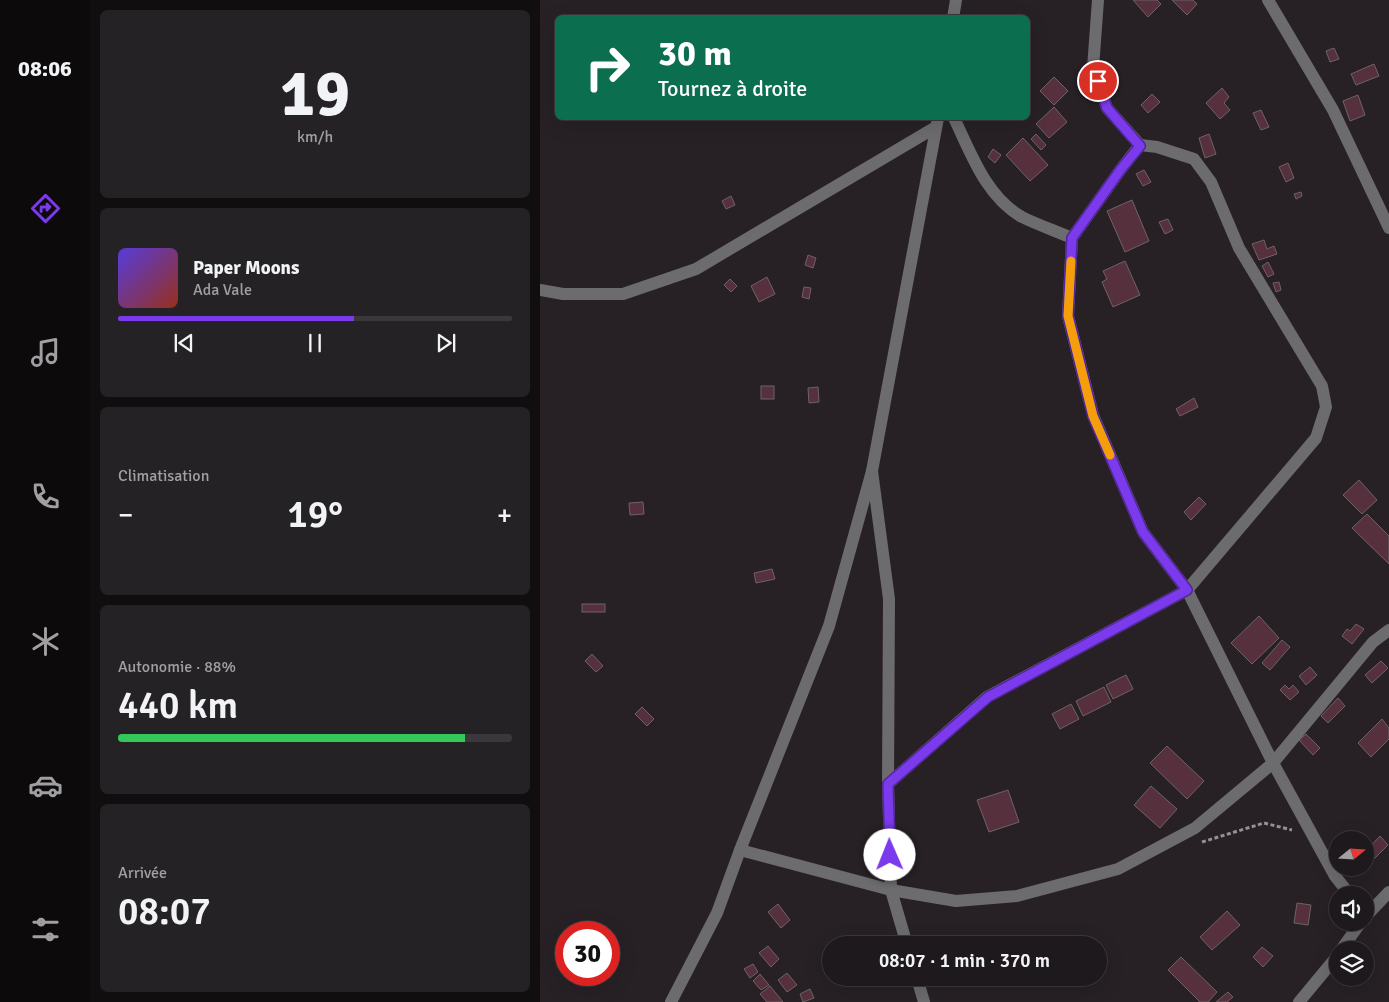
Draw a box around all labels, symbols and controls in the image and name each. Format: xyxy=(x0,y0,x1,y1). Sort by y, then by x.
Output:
text: 30 m xyxy=(658,32,732,75)
icon: right xyxy=(575,35,640,100)
text: 19 xyxy=(280,54,350,134)
text: 08:06 xyxy=(18,55,72,82)
pin xyxy=(1077,60,1119,102)
icon: arrive xyxy=(1084,67,1112,95)
text: Tournez à droite xyxy=(658,75,807,102)
text: km/h xyxy=(297,127,333,147)
icon: directions xyxy=(28,191,63,226)
text: Paper Moons xyxy=(193,256,299,280)
text: Ada Vale xyxy=(193,280,252,300)
icon: previous xyxy=(170,329,198,357)
icon: pause xyxy=(301,329,329,357)
icon: next xyxy=(432,329,460,357)
icon: music xyxy=(28,335,63,370)
text: Climatisation xyxy=(118,466,209,486)
icon: phone xyxy=(28,479,63,514)
text: 19° xyxy=(287,491,343,538)
text: − xyxy=(118,498,133,532)
text: + xyxy=(497,498,512,532)
icon: climate xyxy=(28,624,63,659)
text: Autonomie · 88% xyxy=(118,657,236,677)
text: 440 km xyxy=(118,682,238,729)
icon: car xyxy=(28,768,63,803)
position arrow xyxy=(863,828,915,880)
north arrow xyxy=(1329,831,1374,876)
map controls xyxy=(1329,831,1374,986)
text: Arrivée xyxy=(118,863,167,883)
button: sound xyxy=(1329,886,1374,931)
text: 08:07 xyxy=(118,888,211,935)
icon: filters xyxy=(28,912,63,947)
speed limit sign: 30 xyxy=(555,921,620,986)
button: layers xyxy=(1329,941,1374,986)
text: 08:07 · 1 min · 370 m xyxy=(879,949,1050,973)

